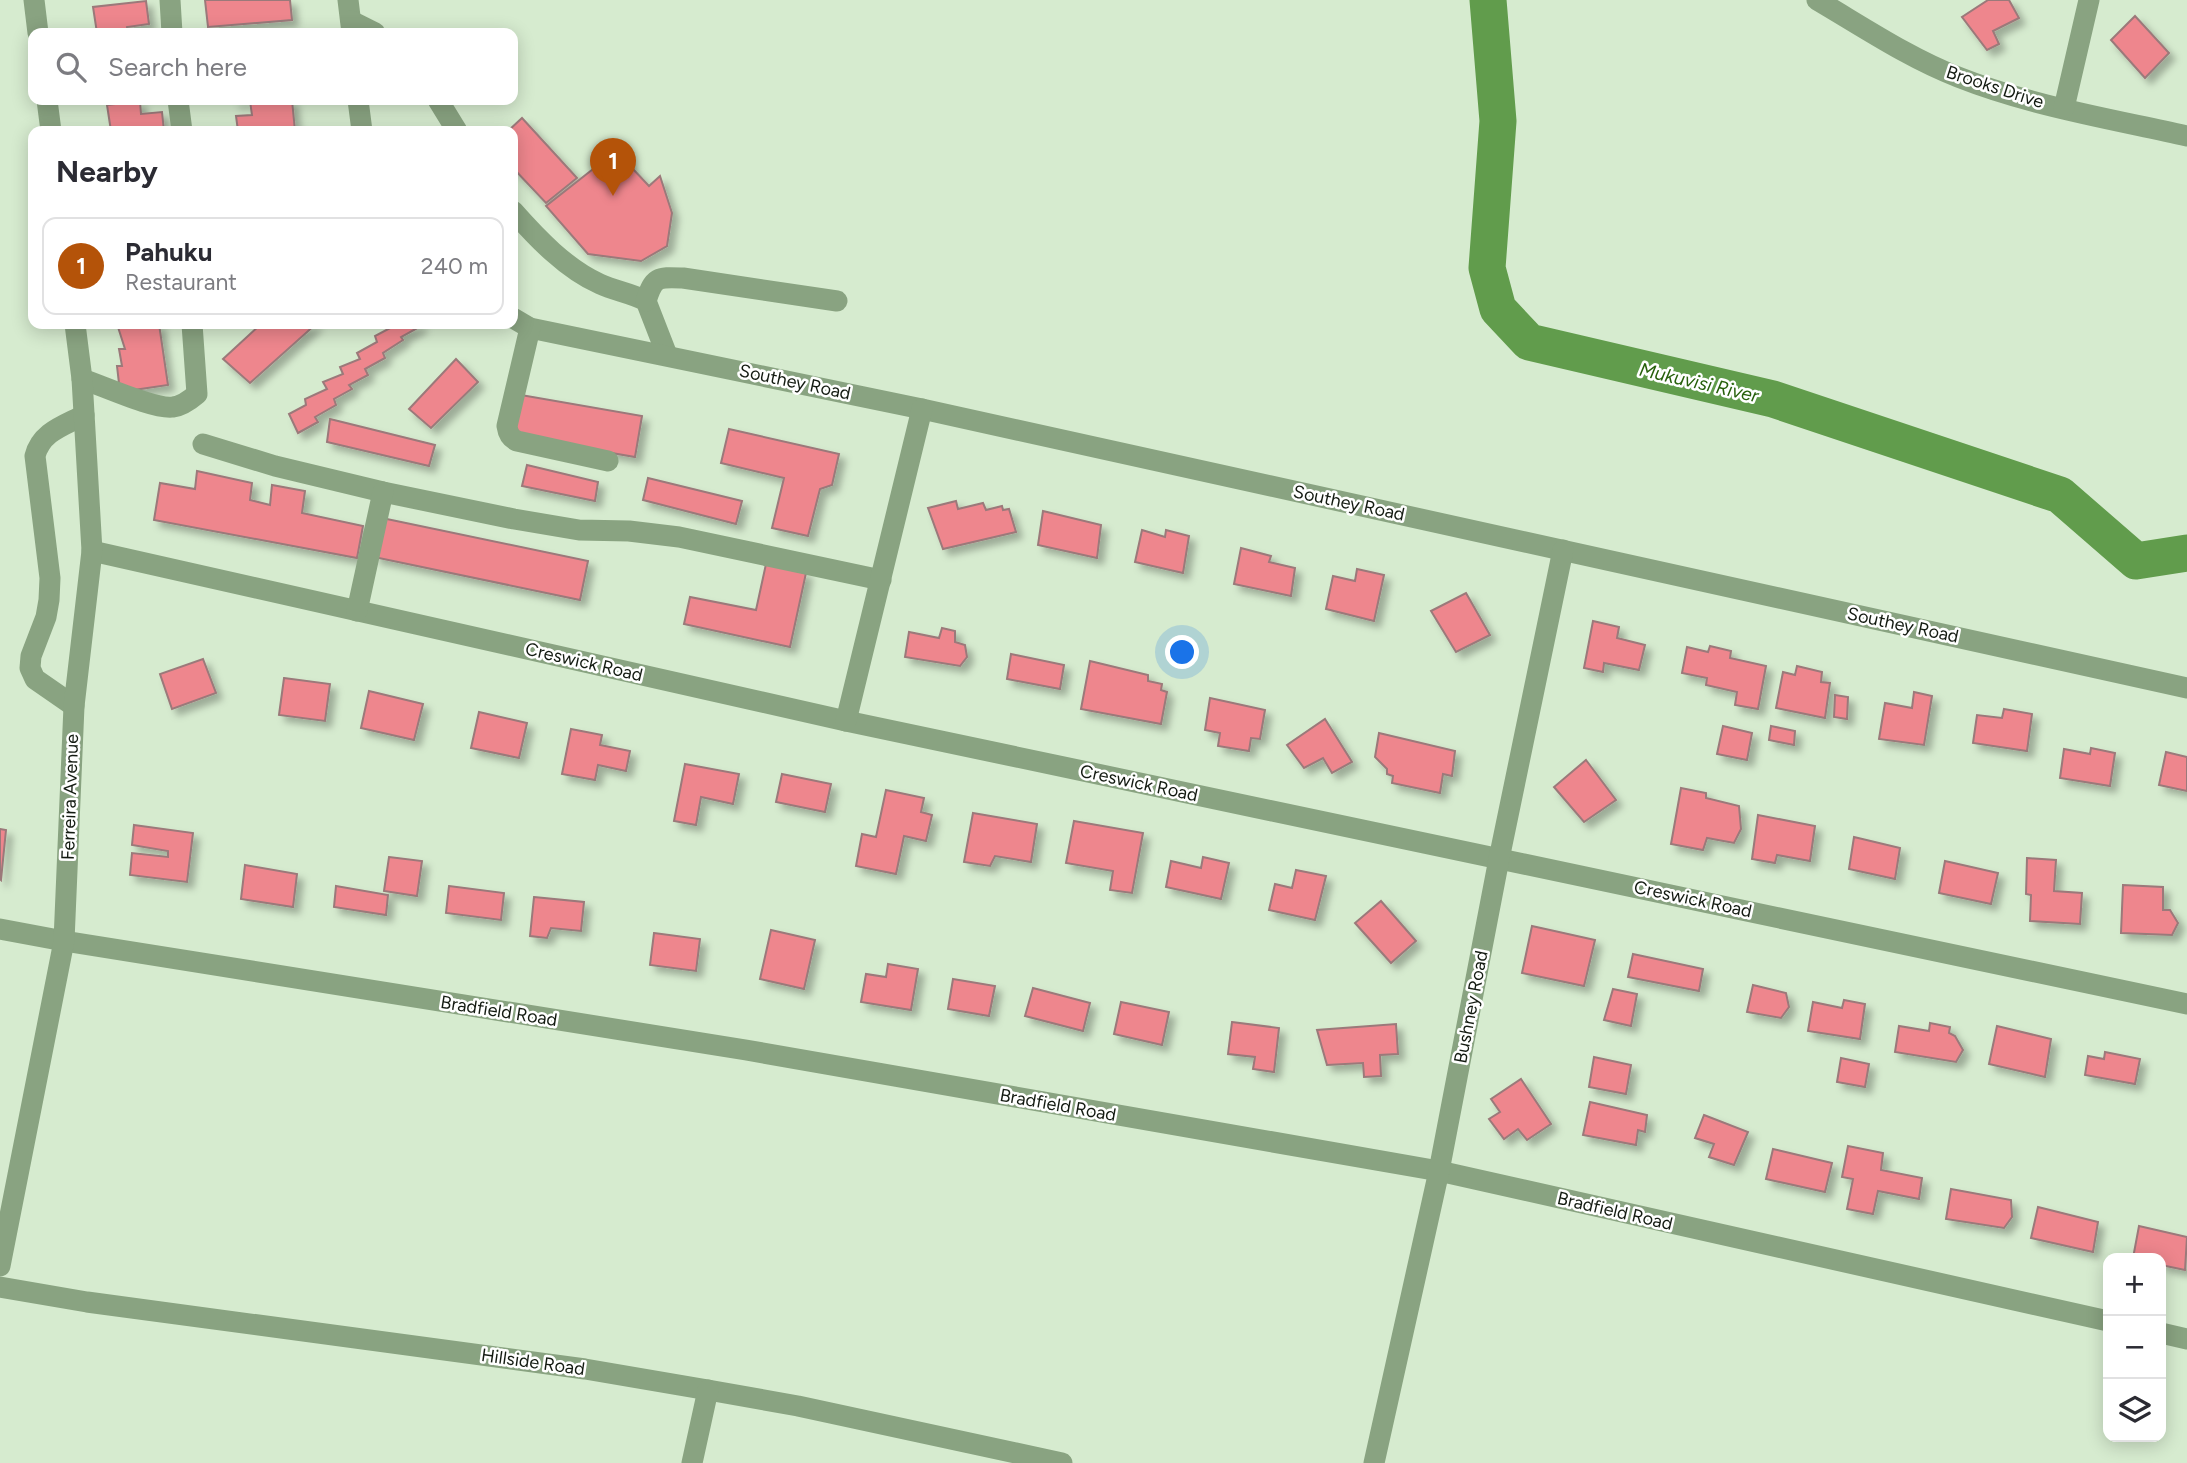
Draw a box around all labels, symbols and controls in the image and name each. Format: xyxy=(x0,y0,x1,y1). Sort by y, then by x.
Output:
search box xyxy=(28,28,518,105)
icon: search xyxy=(52,48,90,86)
text: Search here xyxy=(108,51,247,83)
street label: Brooks Drive xyxy=(1943,61,2047,113)
pin: 1 xyxy=(590,138,636,196)
text: Nearby xyxy=(56,153,158,190)
text: Pahuku xyxy=(125,236,213,268)
text: 1 xyxy=(76,252,86,280)
text: 240 m xyxy=(421,252,488,280)
text: Restaurant xyxy=(125,268,237,296)
water label: Mukuvisi River xyxy=(1637,358,1761,408)
street label: Southey Road xyxy=(737,359,853,405)
street label: Southey Road xyxy=(1291,480,1407,526)
street label: Southey Road xyxy=(1845,602,1961,648)
your location xyxy=(1165,635,1199,669)
street label: Creswick Road xyxy=(523,638,645,686)
street label: Ferreira Avenue xyxy=(57,733,83,860)
street label: Creswick Road xyxy=(1078,760,1200,806)
street label: Creswick Road xyxy=(1632,876,1754,922)
street label: Bushney Road xyxy=(1449,949,1493,1065)
street label: Bradfield Road xyxy=(439,991,559,1031)
street label: Bradfield Road xyxy=(998,1084,1118,1126)
street label: Bradfield Road xyxy=(1555,1187,1675,1235)
map controls xyxy=(2103,1253,2166,1442)
button: + xyxy=(2103,1253,2166,1316)
button: − xyxy=(2103,1316,2166,1379)
street label: Hillside Road xyxy=(480,1344,586,1380)
button: layers xyxy=(2103,1379,2166,1442)

